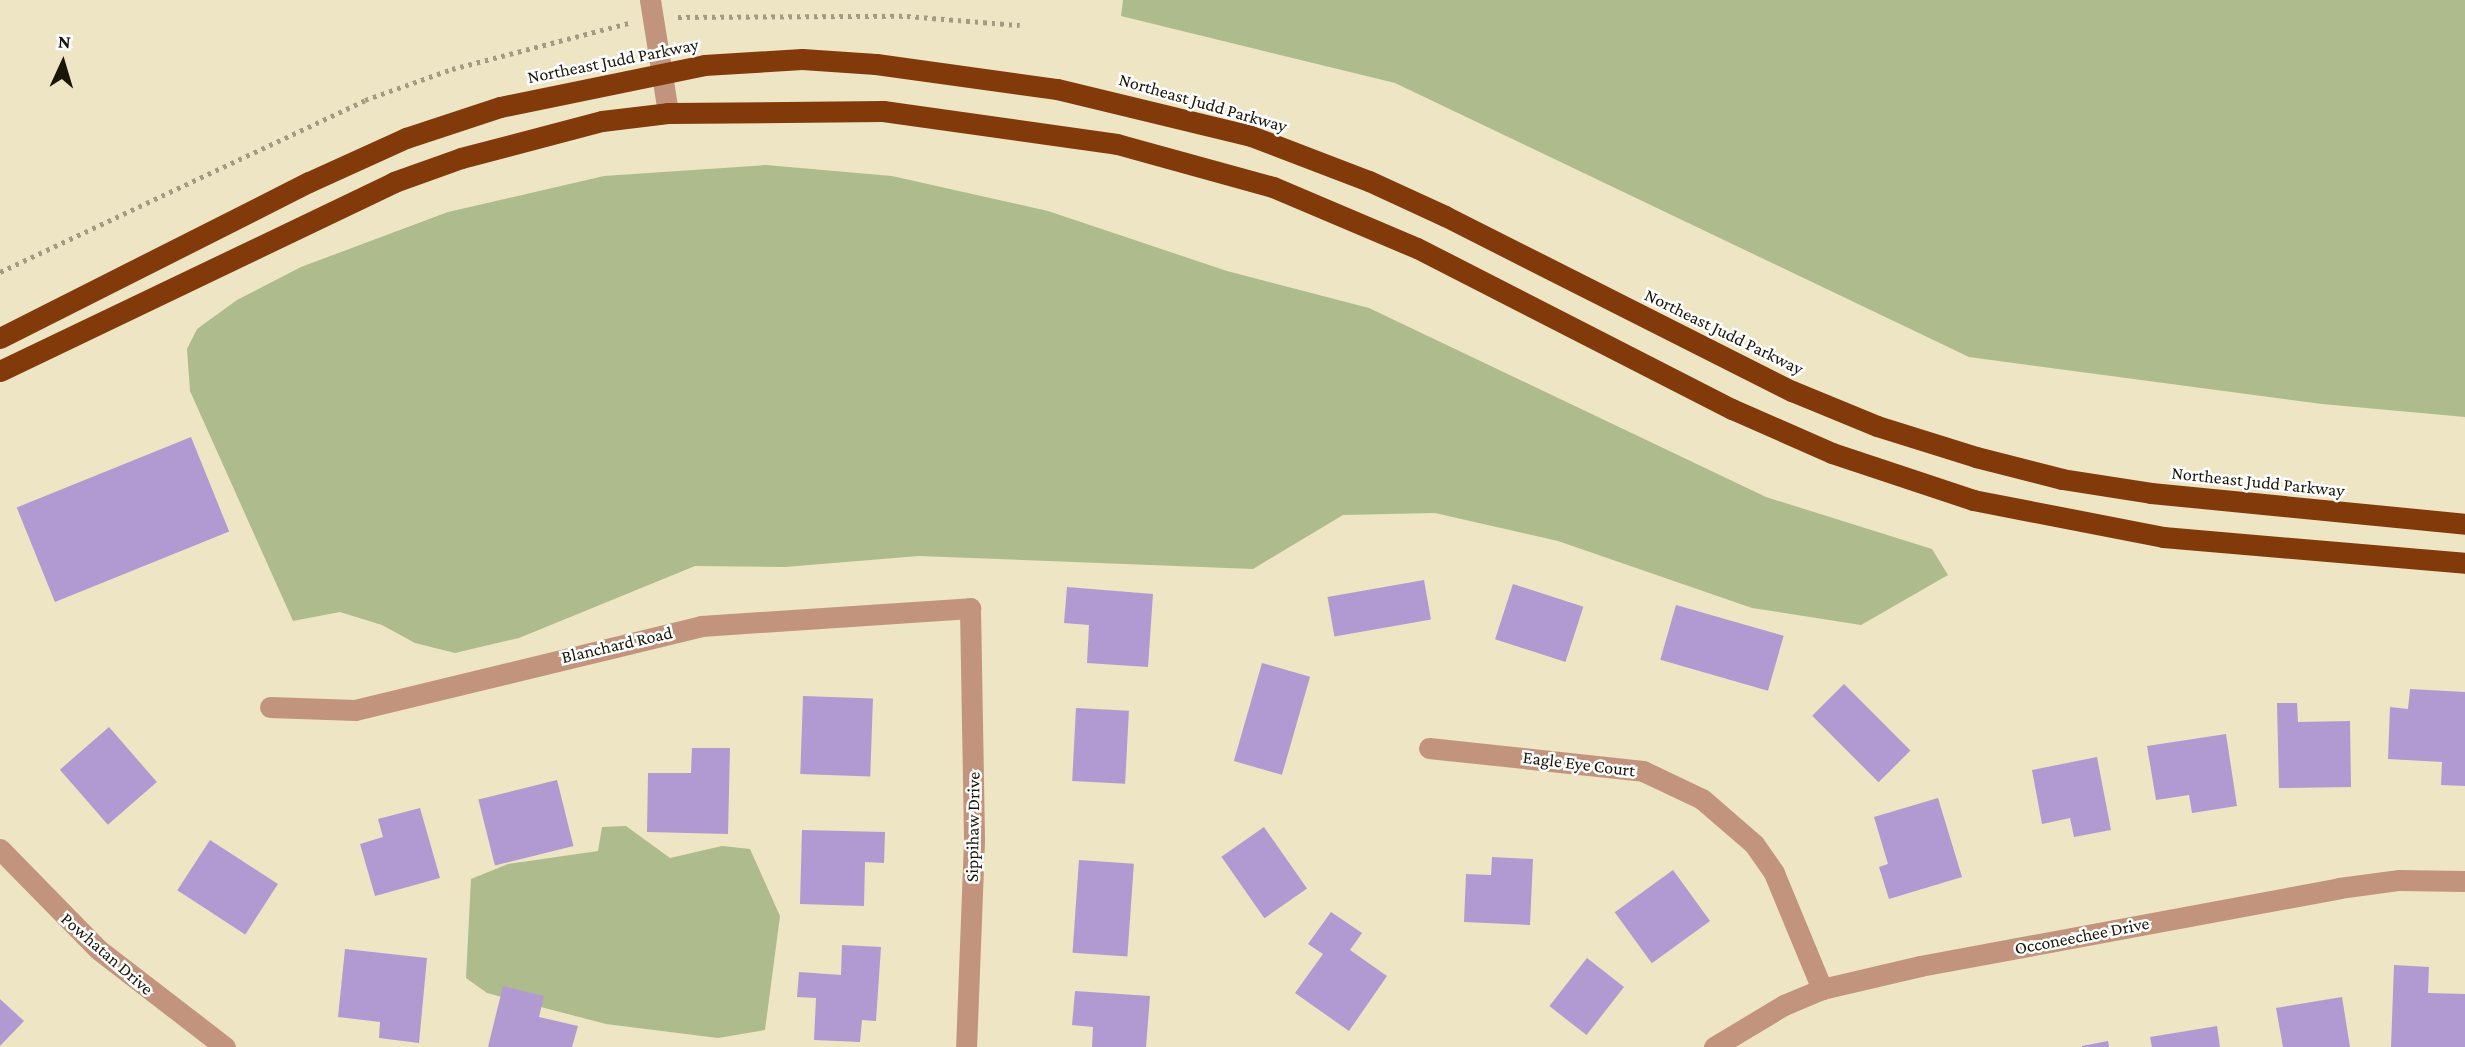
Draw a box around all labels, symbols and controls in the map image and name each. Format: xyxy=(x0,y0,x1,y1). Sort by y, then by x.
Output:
north arrow xyxy=(28,28,98,98)
text: N xyxy=(57,31,72,52)
street label: Northeast Judd Parkway xyxy=(526,34,700,88)
street label: Northeast Judd Parkway xyxy=(1116,69,1290,137)
street label: Northeast Judd Parkway xyxy=(1641,284,1807,380)
street label: Northeast Judd Parkway xyxy=(2170,462,2346,502)
street label: Blanchard Road xyxy=(559,622,675,668)
street label: Eagle Eye Court xyxy=(1522,746,1636,782)
street label: Sippihaw Drive xyxy=(961,772,985,882)
street label: Powhatan Drive xyxy=(56,908,158,1000)
street label: Occoneechee Drive xyxy=(2013,912,2151,960)

